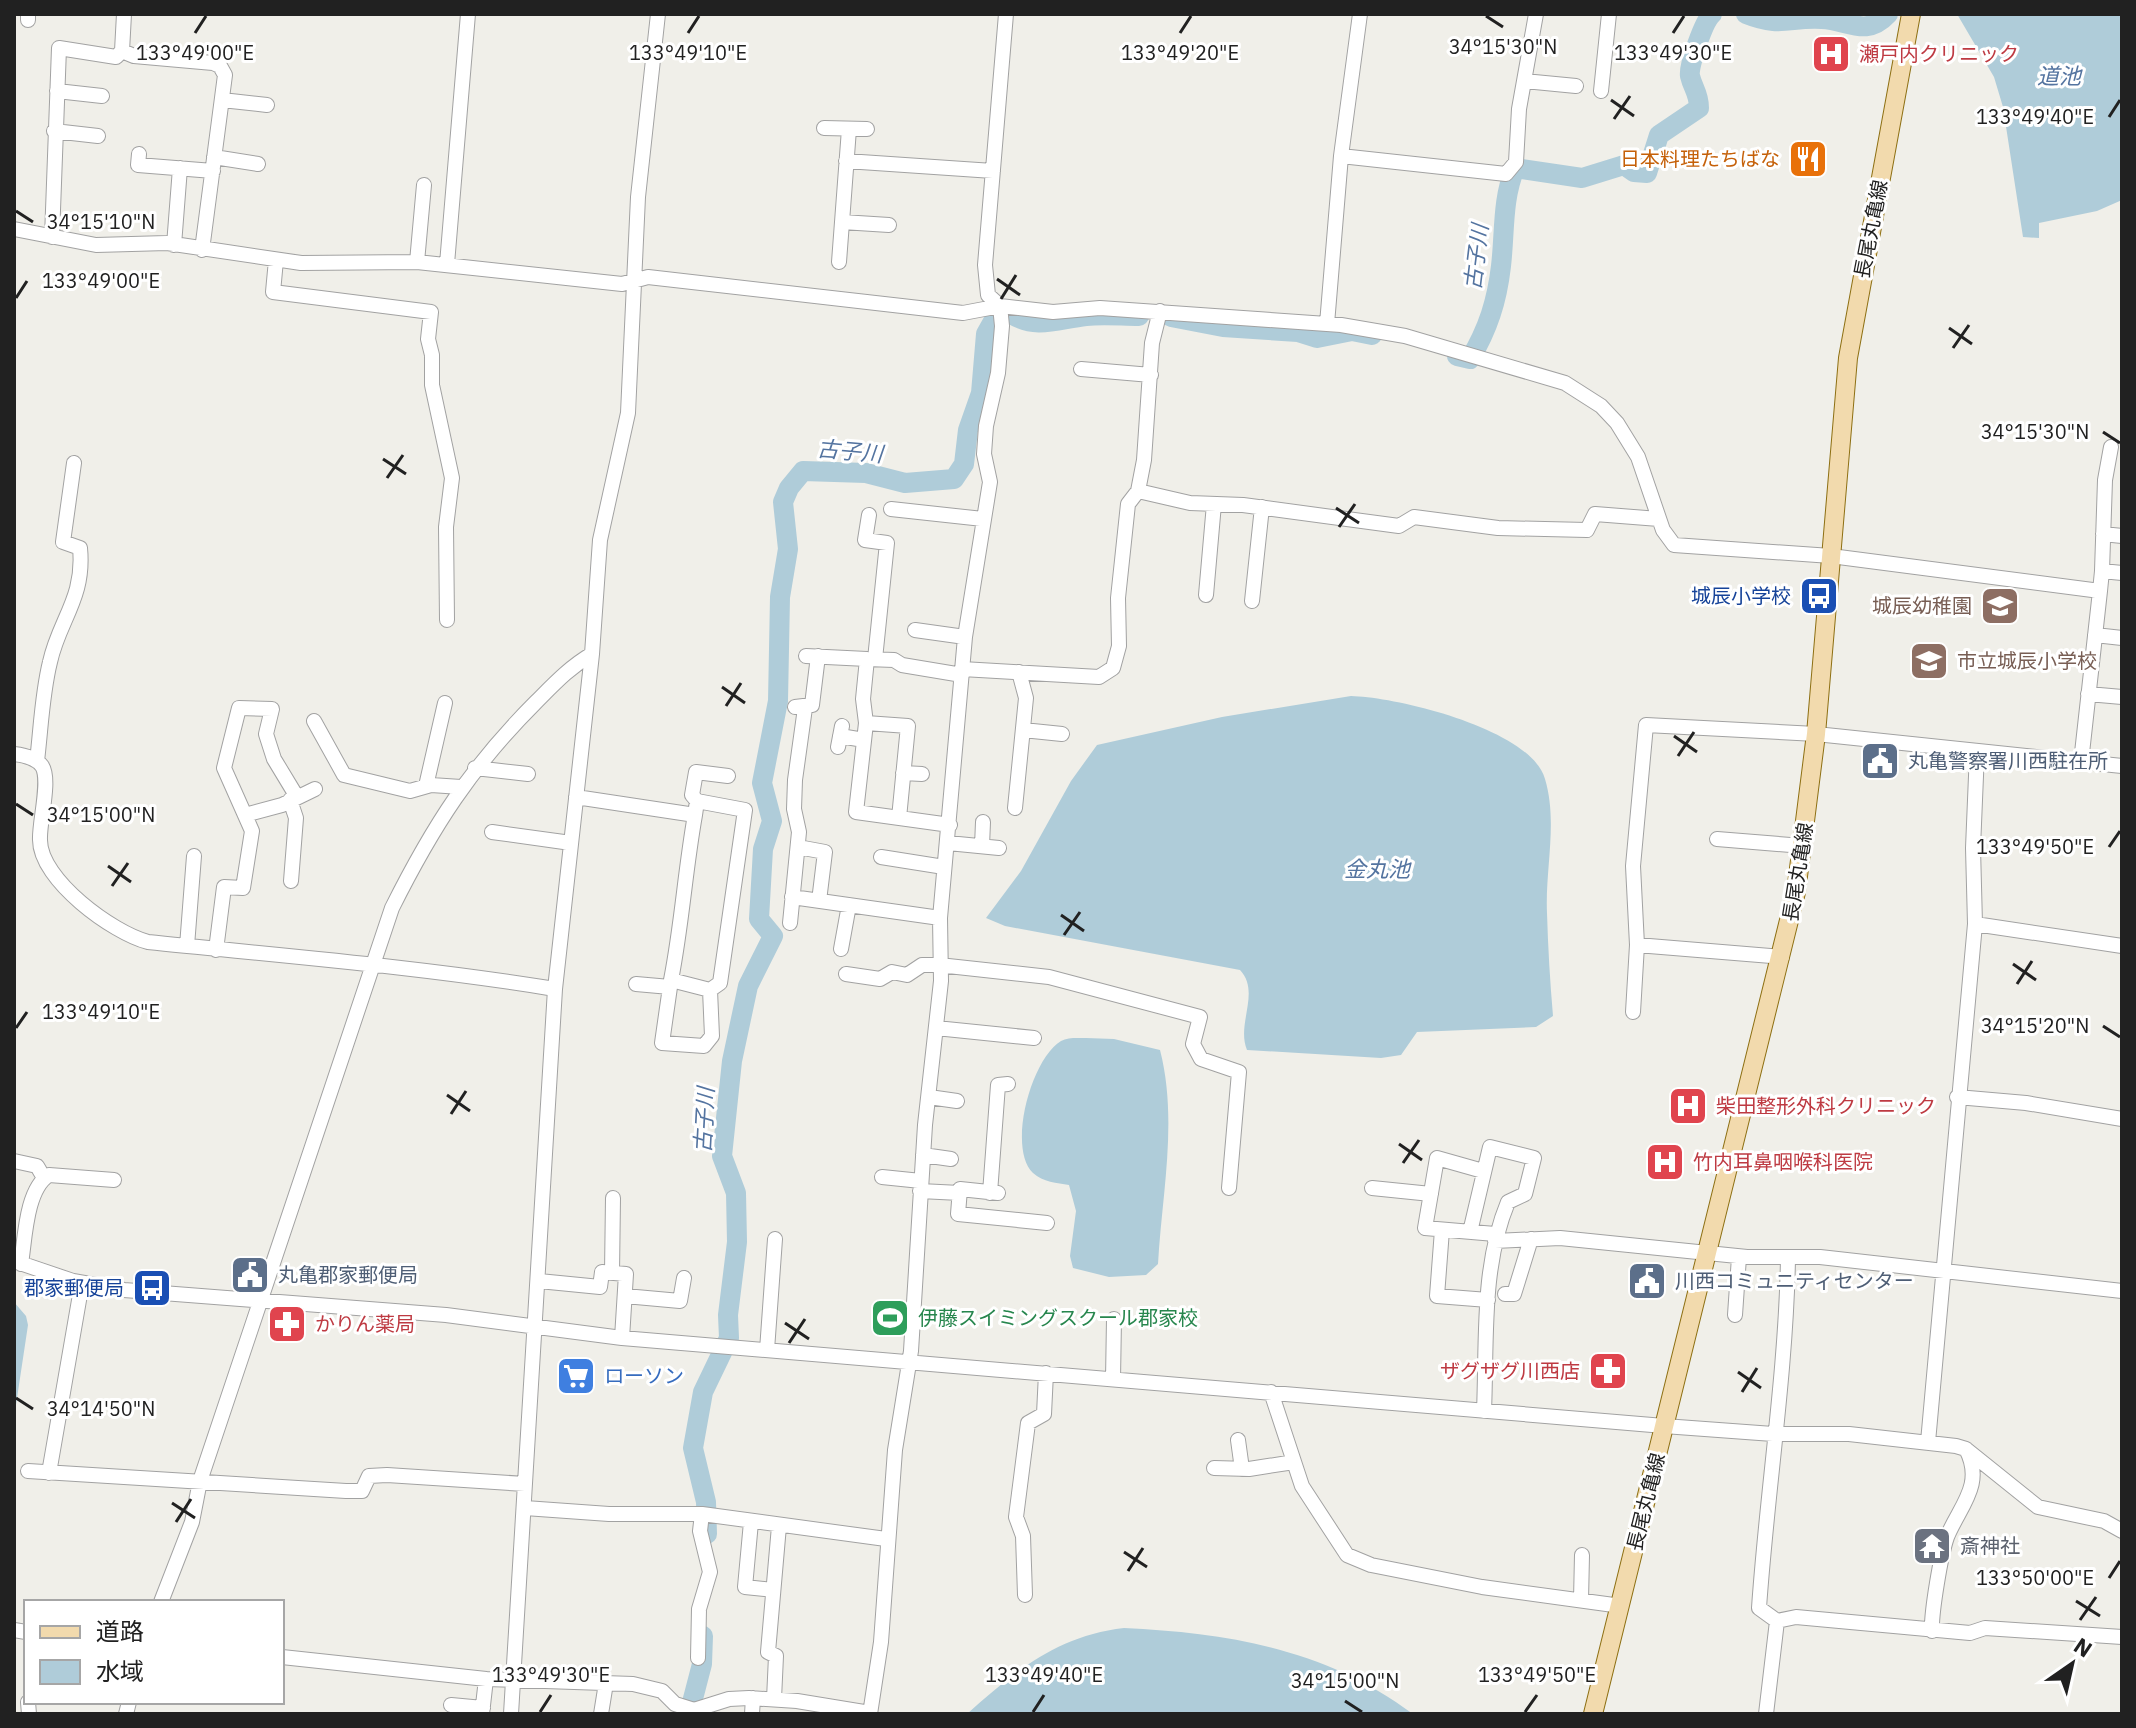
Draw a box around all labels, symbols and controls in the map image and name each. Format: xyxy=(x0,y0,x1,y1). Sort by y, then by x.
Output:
text: 34°15'30"N xyxy=(1449,33,1557,60)
hospital icon: 瀬戸内クリニック xyxy=(1810,33,1852,75)
text: 133°49'00"E xyxy=(136,39,254,66)
text: 133°49'10"E xyxy=(629,39,747,66)
text: 133°49'20"E xyxy=(1121,39,1239,66)
text: 133°49'30"E xyxy=(1614,39,1732,66)
place label: 瀬戸内クリニック xyxy=(1859,40,2019,67)
water label: 道池 xyxy=(2037,61,2083,90)
text: 133°49'40"E xyxy=(1976,103,2094,130)
restaurant icon: 日本料理たちばな xyxy=(1787,138,1829,180)
place label: 日本料理たちばな xyxy=(1620,145,1780,172)
street label: 長尾丸亀線 xyxy=(1848,177,1893,281)
text: 34°15'10"N xyxy=(47,208,155,235)
water label: 古子川 xyxy=(1457,220,1494,291)
text: 133°49'00"E xyxy=(42,267,160,294)
text: 34°15'30"N xyxy=(1981,418,2089,445)
water label: 古子川 xyxy=(816,433,886,468)
bus stop icon: 城辰小学校 xyxy=(1798,575,1840,617)
place label: 城辰小学校 xyxy=(1691,582,1791,609)
school or university icon: 城辰幼稚園 xyxy=(1979,585,2021,627)
place label: 城辰幼稚園 xyxy=(1872,592,1972,619)
school or university icon: 市立城辰小学校 xyxy=(1908,640,1950,682)
place label: 市立城辰小学校 xyxy=(1957,647,2097,674)
public building icon: 丸亀警察署川西駐在所 xyxy=(1859,740,1901,782)
place label: 丸亀警察署川西駐在所 xyxy=(1908,747,2108,774)
text: 34°15'00"N xyxy=(47,801,155,828)
street label: 長尾丸亀線 xyxy=(1776,820,1819,923)
text: 133°49'50"E xyxy=(1976,833,2094,860)
water label: 金丸池 xyxy=(1344,854,1412,883)
text: 133°49'10"E xyxy=(42,998,160,1025)
text: 34°15'20"N xyxy=(1981,1012,2089,1039)
water label: 古子川 xyxy=(687,1084,720,1154)
hospital icon: 柴田整形外科クリニック xyxy=(1667,1085,1709,1127)
place label: 柴田整形外科クリニック xyxy=(1716,1092,1936,1119)
hospital icon: 竹内耳鼻咽喉科医院 xyxy=(1644,1141,1686,1183)
place label: 竹内耳鼻咽喉科医院 xyxy=(1693,1148,1873,1175)
public building icon: 丸亀郡家郵便局 xyxy=(229,1254,271,1296)
public building icon: 川西コミュニティセンター xyxy=(1626,1260,1668,1302)
place label: 丸亀郡家郵便局 xyxy=(278,1261,418,1288)
bus stop icon: 郡家郵便局 xyxy=(131,1267,173,1309)
place label: 川西コミュニティセンター xyxy=(1675,1267,1914,1294)
place label: 郡家郵便局 xyxy=(24,1274,124,1301)
sports icon: 伊藤スイミングスクール郡家校 xyxy=(869,1297,911,1339)
pharmacy icon: かりん薬局 xyxy=(266,1303,308,1345)
place label: 伊藤スイミングスクール郡家校 xyxy=(918,1304,1198,1331)
place label: かりん薬局 xyxy=(315,1310,415,1337)
pharmacy icon: ザグザグ川西店 xyxy=(1587,1350,1629,1392)
supermarket icon: ローソン xyxy=(555,1355,597,1397)
place label: ザグザグ川西店 xyxy=(1440,1357,1580,1384)
place label: ローソン xyxy=(604,1362,684,1389)
text: 34°14'50"N xyxy=(47,1395,155,1422)
street label: 長尾丸亀線 xyxy=(1620,1450,1671,1554)
temple icon: 斎神社 xyxy=(1911,1525,1953,1567)
place label: 斎神社 xyxy=(1960,1532,2020,1559)
text: 133°50'00"E xyxy=(1976,1564,2094,1591)
legend xyxy=(24,1600,284,1704)
text: 道路 xyxy=(96,1615,144,1647)
north arrow xyxy=(2032,1624,2112,1704)
text: N xyxy=(2069,1631,2098,1663)
text: 水域 xyxy=(96,1655,144,1687)
text: 133°49'30"E xyxy=(492,1661,610,1688)
text: 133°49'40"E xyxy=(985,1661,1103,1688)
text: 133°49'50"E xyxy=(1478,1661,1596,1688)
text: 34°15'00"N xyxy=(1291,1667,1399,1694)

